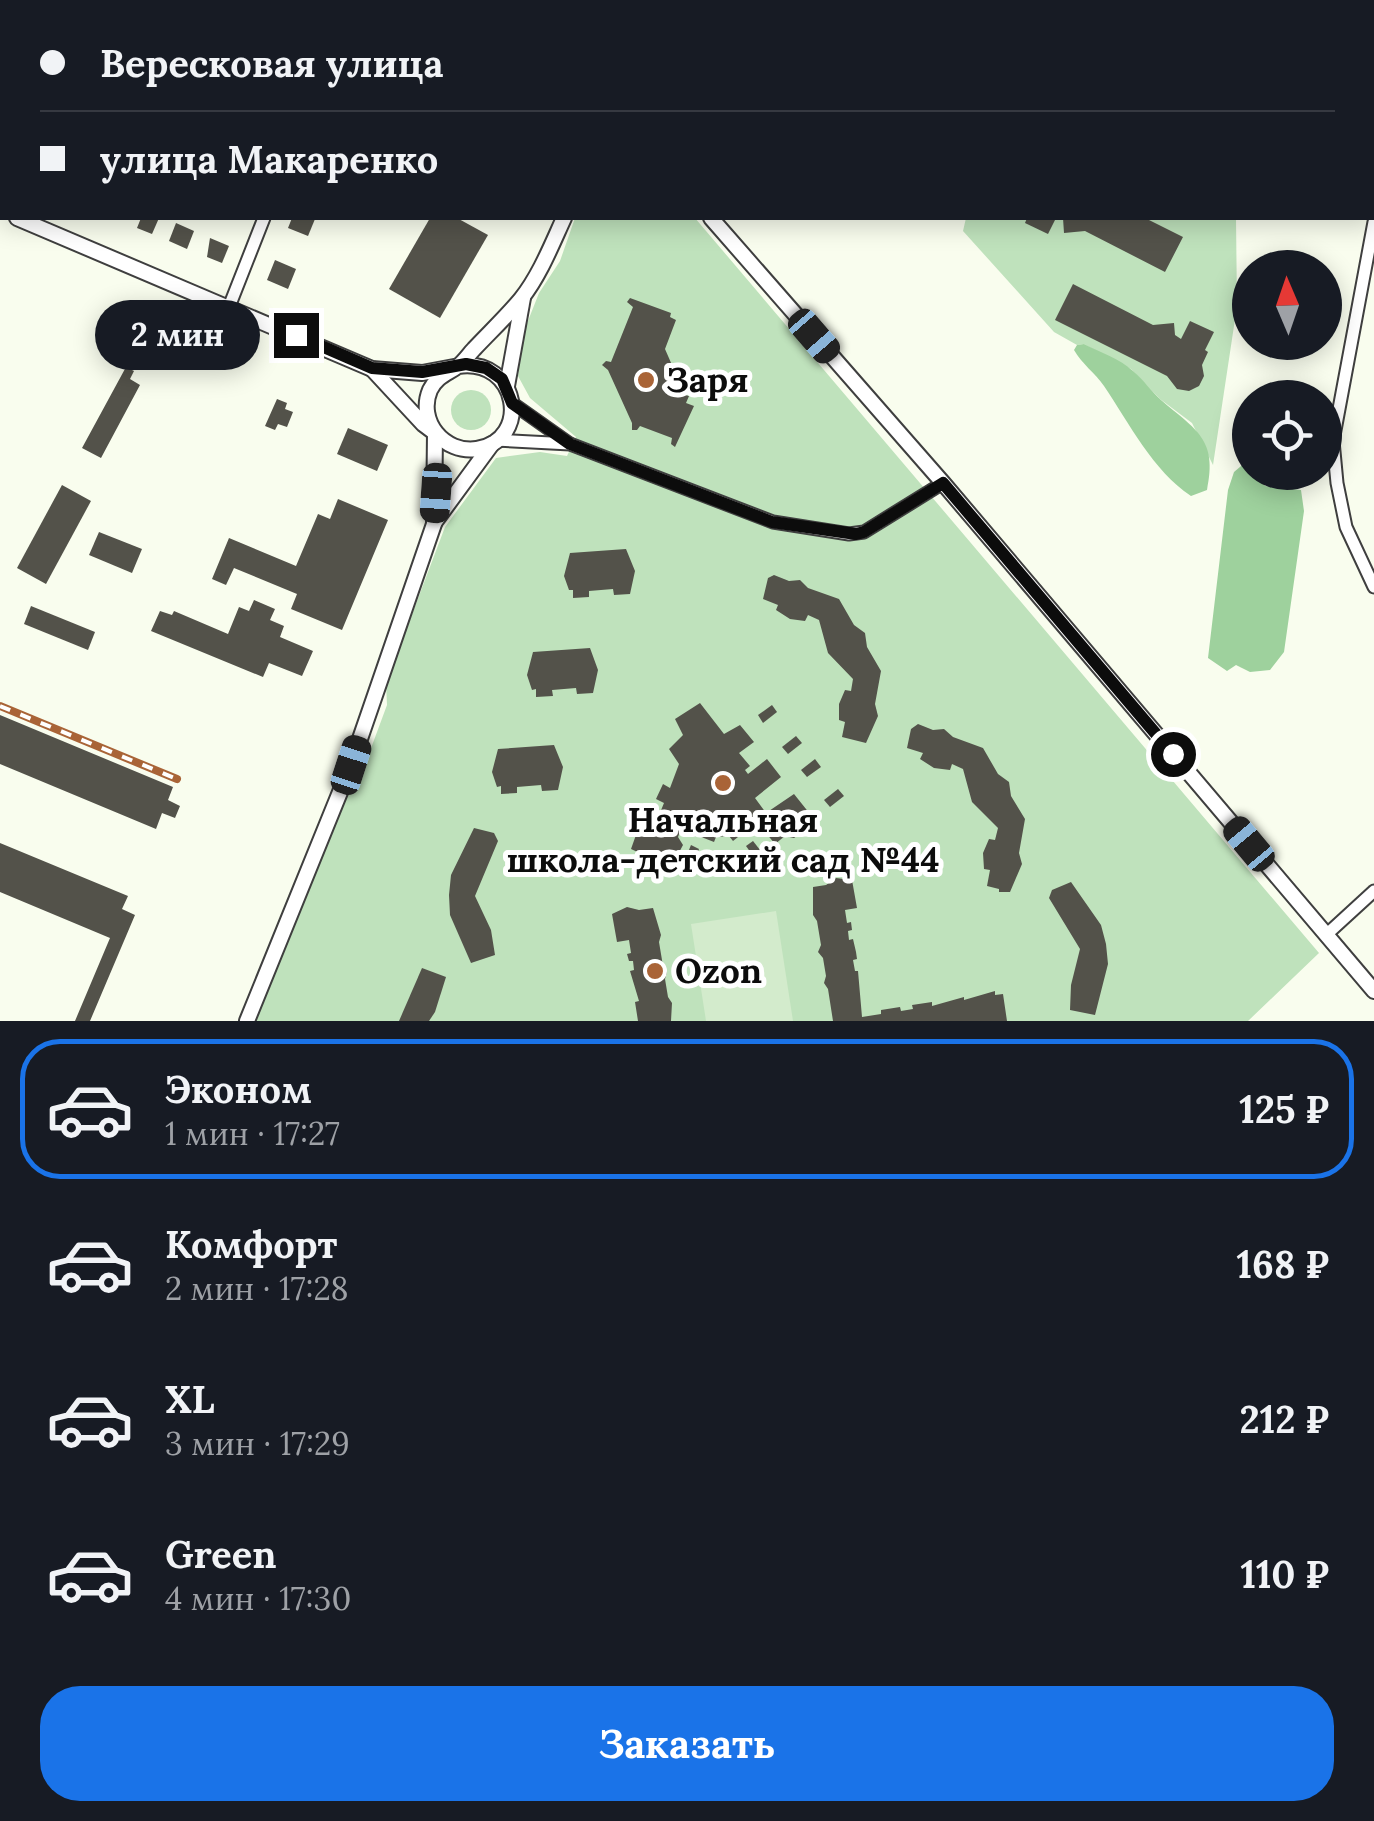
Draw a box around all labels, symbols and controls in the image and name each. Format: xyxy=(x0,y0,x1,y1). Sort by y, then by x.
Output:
text: Вересковая улица xyxy=(100,39,443,87)
text: улица Макаренко xyxy=(100,135,438,183)
north arrow xyxy=(1232,250,1342,360)
map controls xyxy=(1232,250,1342,490)
callout: 2 мин xyxy=(96,300,261,370)
car xyxy=(783,304,845,368)
route end xyxy=(274,313,319,358)
text: 2 мин xyxy=(131,314,224,355)
place label: Заря xyxy=(666,357,749,402)
marker: Заря xyxy=(635,369,657,391)
button: locate xyxy=(1232,380,1342,490)
car xyxy=(419,462,453,524)
car xyxy=(327,732,375,798)
route start xyxy=(1151,732,1196,777)
marker: Начальная школа-детский сад №44 xyxy=(712,772,734,794)
place label: Начальная школа-детский сад №44 xyxy=(506,797,940,882)
car xyxy=(1218,811,1280,877)
place label: Ozon xyxy=(675,948,762,993)
marker: Ozon xyxy=(644,960,666,982)
icon: car xyxy=(45,1064,135,1154)
text: Эконом xyxy=(165,1065,312,1113)
text: 125 ₽ xyxy=(1239,1085,1329,1133)
text: 1 мин · 17:27 xyxy=(165,1113,340,1154)
icon: car xyxy=(45,1219,135,1309)
text: Комфорт xyxy=(165,1220,337,1268)
text: 168 ₽ xyxy=(1236,1240,1329,1288)
text: 2 мин · 17:28 xyxy=(165,1268,349,1309)
icon: car xyxy=(45,1374,135,1464)
text: XL xyxy=(165,1375,215,1423)
text: 212 ₽ xyxy=(1240,1395,1329,1443)
text: 3 мин · 17:29 xyxy=(165,1423,350,1464)
icon: car xyxy=(45,1529,135,1619)
text: Green xyxy=(165,1530,277,1578)
text: 110 ₽ xyxy=(1240,1550,1329,1598)
text: 4 мин · 17:30 xyxy=(165,1578,351,1619)
button: Заказать xyxy=(40,1686,1334,1801)

